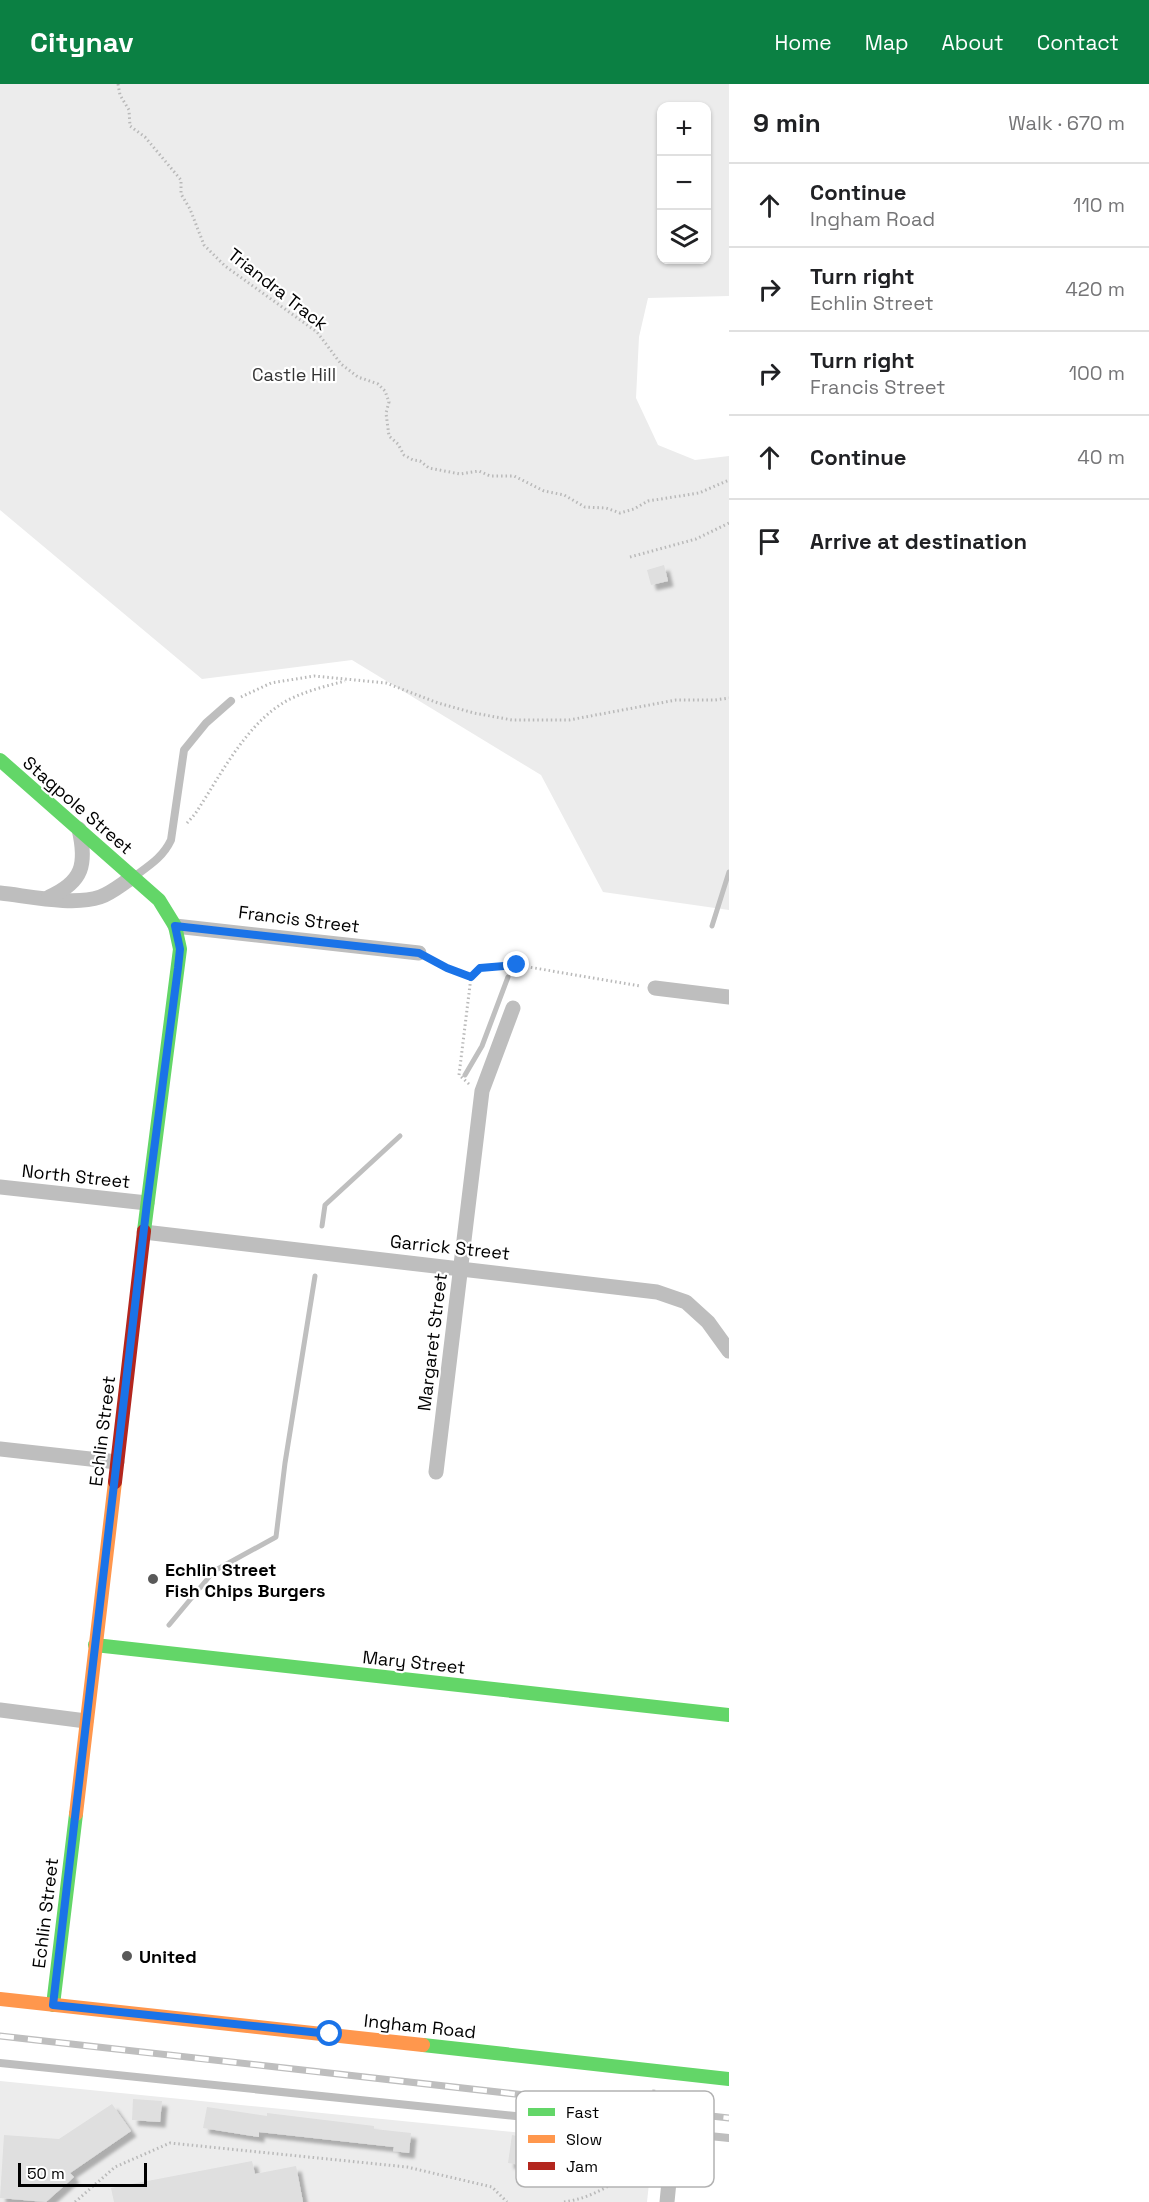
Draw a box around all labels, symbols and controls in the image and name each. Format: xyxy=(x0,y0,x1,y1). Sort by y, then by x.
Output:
text: Citynav xyxy=(30,24,134,60)
text: Home xyxy=(774,29,832,56)
text: Map xyxy=(865,29,909,56)
text: About xyxy=(942,29,1004,56)
text: Contact xyxy=(1037,29,1119,56)
map controls xyxy=(657,102,711,264)
button: + xyxy=(657,102,711,156)
text: 9 min xyxy=(753,106,821,140)
text: Walk · 670 m xyxy=(1008,110,1125,136)
button: − xyxy=(657,156,711,210)
text: Continue xyxy=(810,178,906,206)
icon: ahead xyxy=(753,189,786,222)
text: 110 m xyxy=(1073,192,1125,218)
text: Ingham Road xyxy=(810,206,935,232)
button: layers xyxy=(657,210,711,264)
street label: Triandra Track xyxy=(223,243,333,335)
text: Turn right xyxy=(810,262,915,290)
icon: right xyxy=(753,273,786,306)
text: 420 m xyxy=(1065,276,1125,302)
text: Echlin Street xyxy=(810,290,934,316)
text: Turn right xyxy=(810,346,915,374)
icon: right xyxy=(753,357,786,390)
text: 100 m xyxy=(1069,360,1125,386)
park label: Castle Hill xyxy=(252,363,336,386)
text: Francis Street xyxy=(810,374,945,400)
icon: ahead xyxy=(753,441,786,474)
text: Continue xyxy=(810,443,906,471)
text: 40 m xyxy=(1077,444,1125,470)
icon: arrive xyxy=(753,525,786,558)
text: Arrive at destination xyxy=(810,527,1027,555)
street label: Stagpole Street xyxy=(18,751,138,859)
street label: Francis Street xyxy=(237,900,361,938)
route end xyxy=(503,951,529,977)
street label: North Street xyxy=(21,1159,131,1193)
street label: Garrick Street xyxy=(389,1229,511,1265)
street label: Margaret Street xyxy=(412,1272,452,1412)
street label: Echlin Street xyxy=(84,1374,120,1488)
place label: Echlin Street Fish Chips Burgers xyxy=(165,1558,326,1602)
marker: Echlin Street Fish Chips Burgers xyxy=(146,1572,160,1586)
street label: Mary Street xyxy=(361,1645,467,1679)
street label: Echlin Street xyxy=(27,1856,63,1970)
place label: United xyxy=(139,1945,197,1968)
marker: United xyxy=(120,1949,134,1963)
street label: Ingham Road xyxy=(363,2009,477,2043)
route start xyxy=(316,2020,342,2046)
legend xyxy=(516,2091,714,2187)
text: Fast xyxy=(566,2102,599,2123)
text: Slow xyxy=(566,2129,602,2150)
text: Jam xyxy=(566,2156,598,2177)
scale bar xyxy=(18,2160,147,2188)
text: 50 m xyxy=(27,2163,65,2184)

